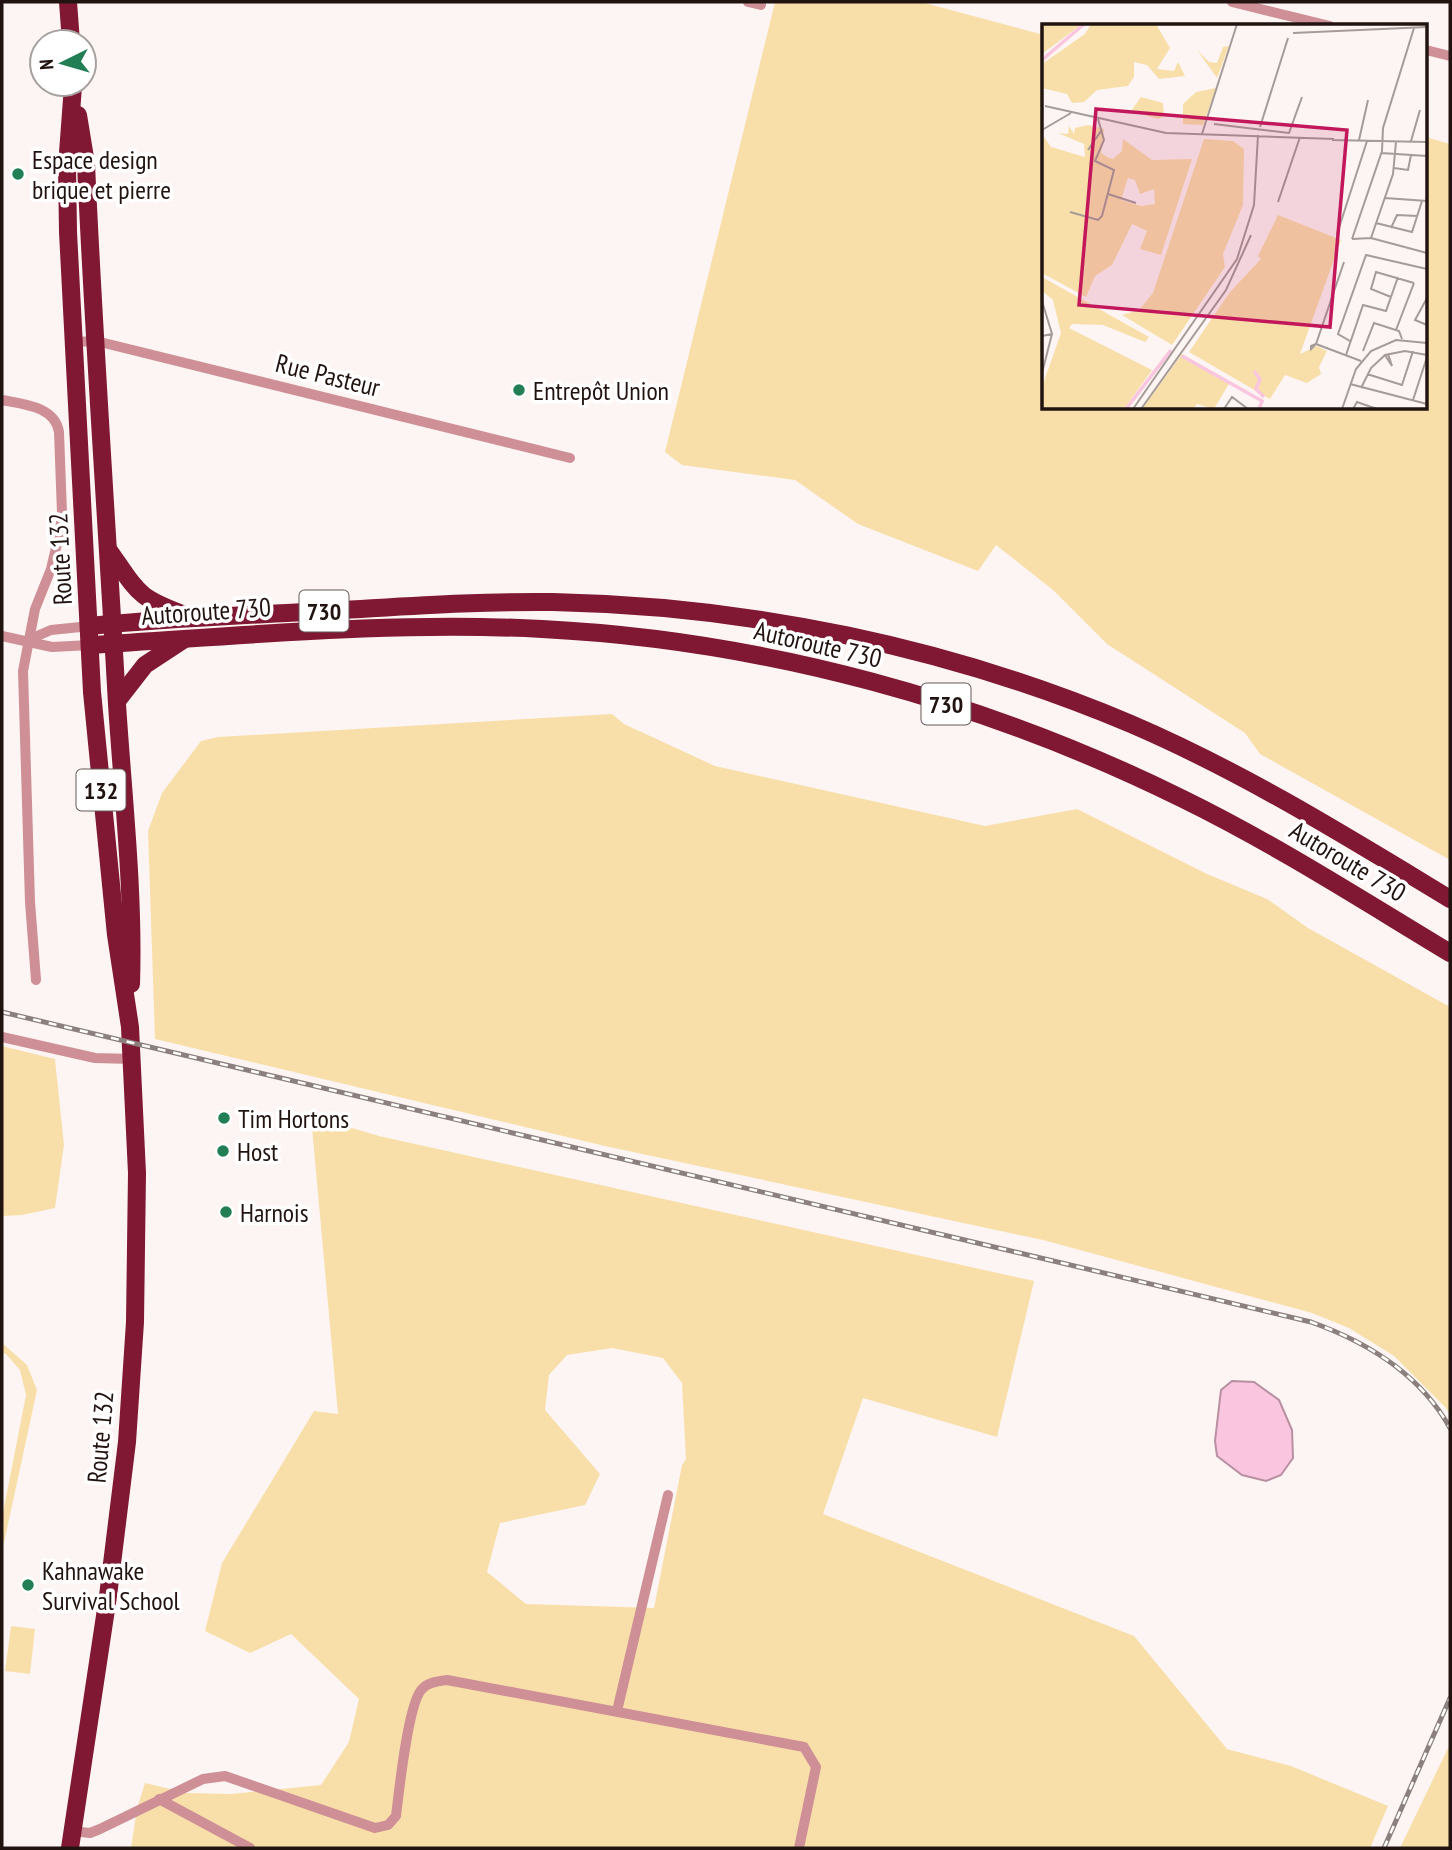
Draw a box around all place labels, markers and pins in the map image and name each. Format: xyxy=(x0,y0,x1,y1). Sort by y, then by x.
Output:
place label: Espace design brique et pierre xyxy=(32,143,171,206)
marker: Espace design brique et pierre xyxy=(10,166,26,182)
place label: Entrepôt Union xyxy=(533,374,669,407)
marker: Entrepôt Union xyxy=(511,382,527,398)
place label: Tim Hortons xyxy=(238,1102,349,1135)
marker: Tim Hortons xyxy=(216,1110,232,1126)
place label: Host xyxy=(237,1135,278,1168)
marker: Host xyxy=(215,1143,231,1159)
place label: Harnois xyxy=(240,1196,309,1229)
marker: Harnois xyxy=(218,1204,234,1220)
place label: Kahnawake Survival School xyxy=(42,1554,180,1617)
marker: Kahnawake Survival School xyxy=(20,1577,36,1593)

